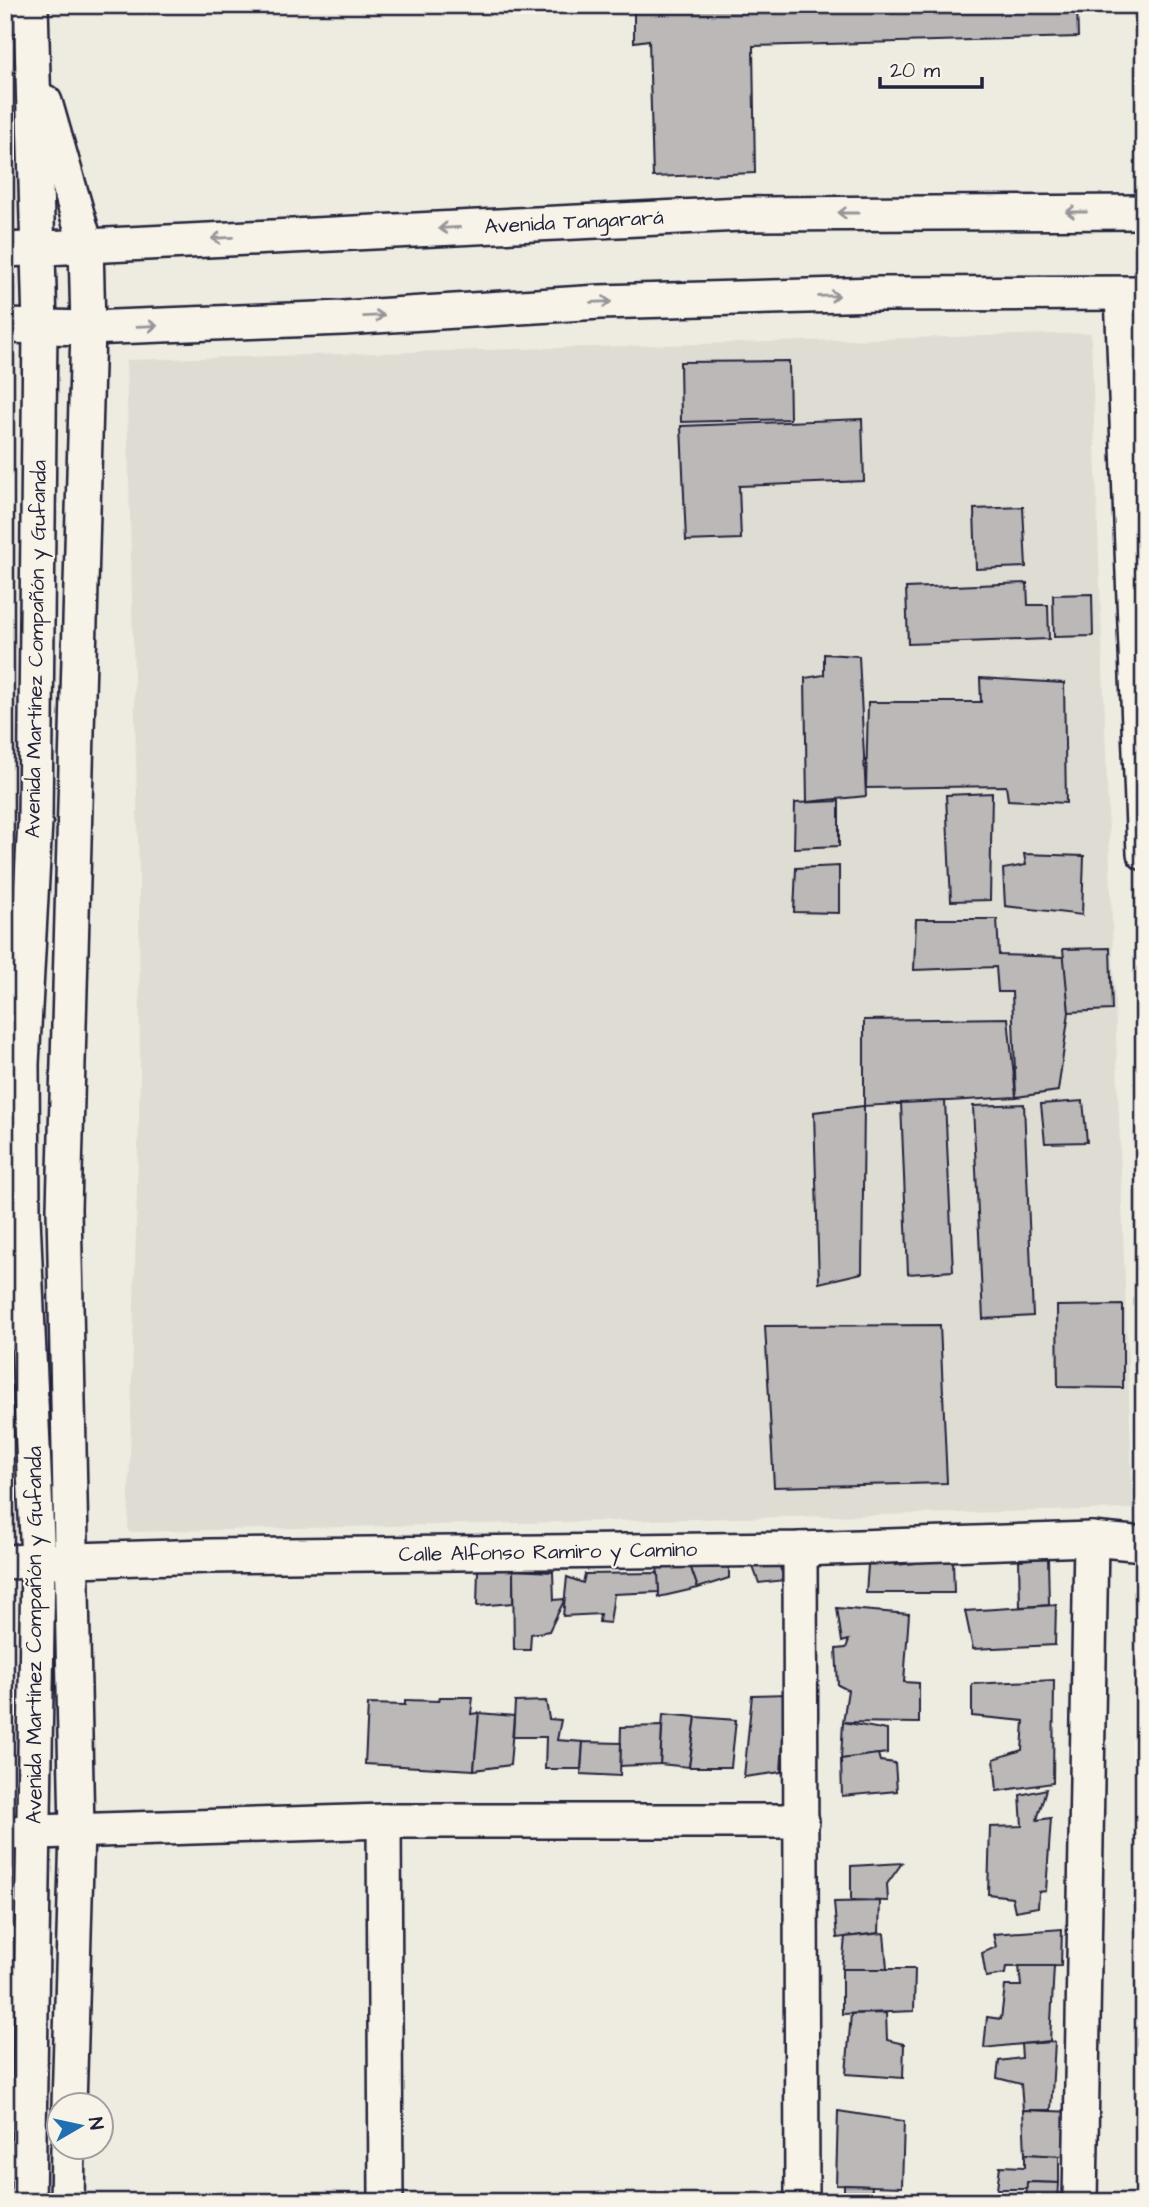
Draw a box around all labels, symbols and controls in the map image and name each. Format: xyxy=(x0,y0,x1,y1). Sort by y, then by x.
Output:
scale bar xyxy=(880,46,981,90)
text: 20 m xyxy=(890,56,941,85)
street label: Avenida Tangarará xyxy=(484,203,665,243)
one-way arrow xyxy=(1064,205,1087,219)
one-way arrow xyxy=(837,206,860,220)
one-way arrow xyxy=(438,221,461,234)
one-way arrow xyxy=(211,232,234,245)
one-way arrow xyxy=(817,289,840,302)
one-way arrow xyxy=(589,296,612,309)
one-way arrow xyxy=(362,309,385,322)
one-way arrow xyxy=(135,319,158,332)
street label: Avenida Martínez Compañón y Gufanda xyxy=(18,459,56,838)
street label: Avenida Martínez Compañón y Gufanda xyxy=(20,1446,51,1824)
street label: Calle Alfonso Ramiro y Camino xyxy=(398,1535,698,1571)
north arrow xyxy=(46,2092,116,2162)
text: N xyxy=(81,2116,110,2132)

